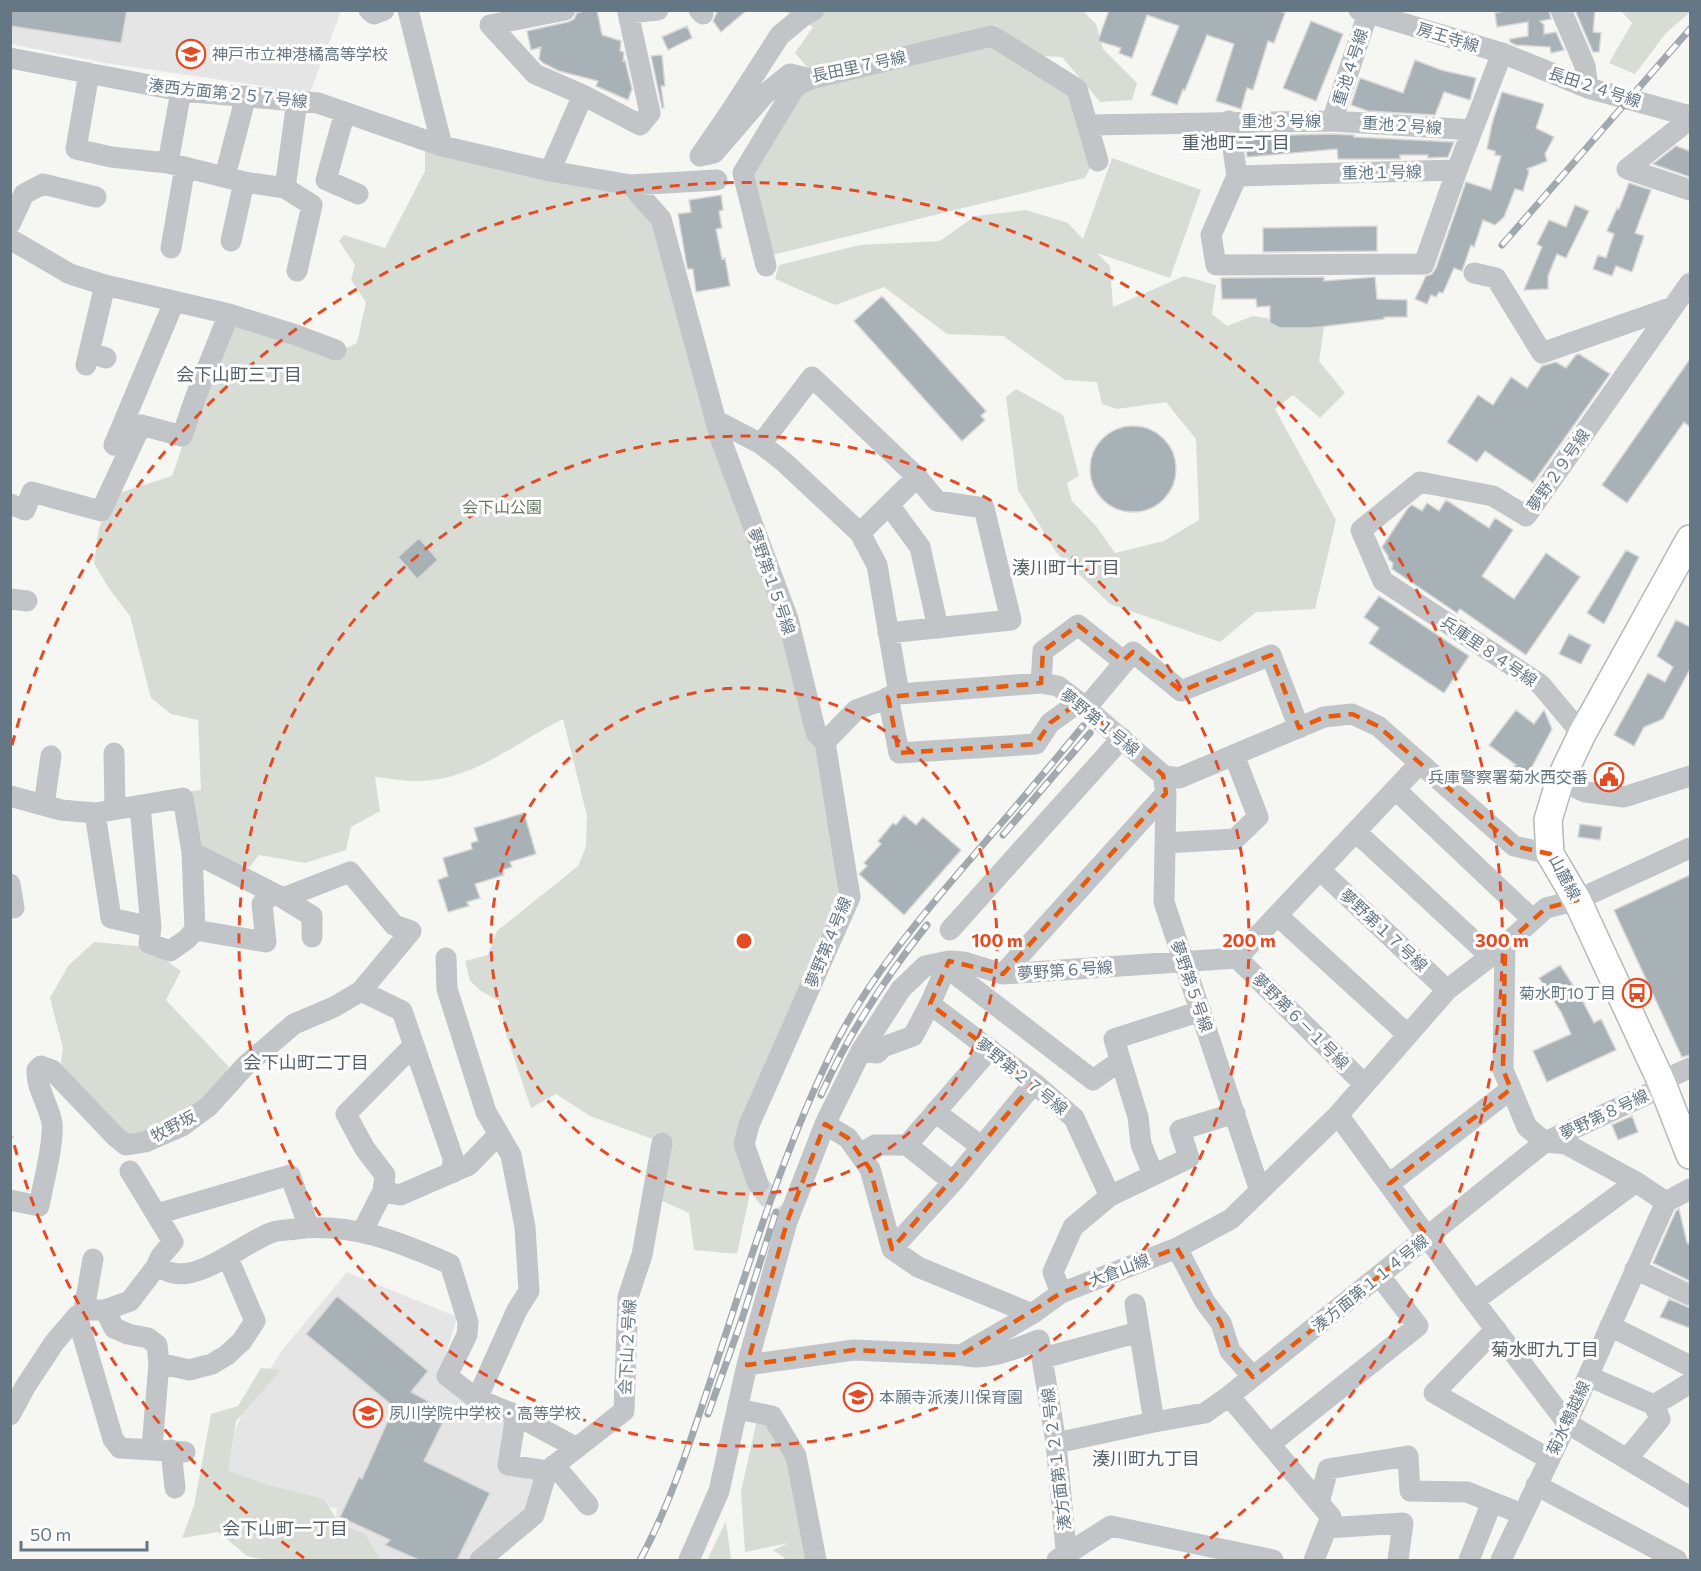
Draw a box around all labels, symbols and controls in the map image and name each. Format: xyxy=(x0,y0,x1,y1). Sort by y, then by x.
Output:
street label: 房王寺線 xyxy=(1415,18,1482,55)
street label: 重池４号線 xyxy=(1328,26,1371,108)
school or university icon: 神戸市立神港橘高等学校 xyxy=(175,38,207,70)
place label: 神戸市立神港橘高等学校 xyxy=(212,44,388,63)
street label: 長田里７号線 xyxy=(810,46,908,85)
street label: 長田２４号線 xyxy=(1547,63,1644,110)
street label: 湊西方面第２５７号線 xyxy=(147,75,309,110)
street label: 重池３号線 xyxy=(1241,111,1321,130)
street label: 重池２号線 xyxy=(1361,112,1443,137)
district label: 重池町二丁目 xyxy=(1182,131,1290,153)
street label: 重池１号線 xyxy=(1342,161,1422,182)
district label: 会下山町三丁目 xyxy=(176,363,302,385)
street label: 夢野２９号線 xyxy=(1522,425,1593,514)
park label: 会下山公園 xyxy=(462,497,542,516)
street label: 夢野第１５号線 xyxy=(745,525,800,637)
district label: 湊川町十丁目 xyxy=(1012,556,1120,578)
street label: 兵庫里８４号線 xyxy=(1438,611,1541,690)
street label: 夢野第１号線 xyxy=(1057,684,1144,759)
public building icon: 兵庫警察署菊水西交番 xyxy=(1593,761,1625,793)
place label: 兵庫警察署菊水西交番 xyxy=(1428,767,1588,786)
street label: 山麓線 xyxy=(1546,851,1585,902)
street label: 夢野第１７号線 xyxy=(1337,884,1432,975)
street label: 夢野第４号線 xyxy=(801,894,854,990)
text: 100 m xyxy=(971,929,1023,951)
text: 200 m xyxy=(1222,929,1276,951)
text: 300 m xyxy=(1475,929,1529,951)
centre of rings xyxy=(734,931,754,951)
street label: 夢野第５号線 xyxy=(1168,937,1217,1034)
street label: 夢野第６号線 xyxy=(1016,957,1114,982)
street label: 夢野第６－１号線 xyxy=(1249,969,1353,1073)
bus stop icon: 菊水町10丁目 xyxy=(1621,977,1653,1009)
place label: 菊水町10丁目 xyxy=(1519,983,1616,1002)
street label: 夢野第２７号線 xyxy=(973,1033,1072,1118)
district label: 会下山町二丁目 xyxy=(243,1051,369,1073)
street label: 夢野第８号線 xyxy=(1556,1085,1651,1142)
street label: 牧野坂 xyxy=(147,1106,198,1145)
street label: 湊方面第１１４号線 xyxy=(1308,1230,1432,1335)
street label: 大倉山線 xyxy=(1086,1249,1152,1290)
street label: 会下山２号線 xyxy=(615,1299,639,1395)
district label: 菊水町九丁目 xyxy=(1491,1338,1599,1360)
street label: 菊水鵯越線 xyxy=(1542,1378,1593,1458)
school or university icon: 本願寺派湊川保育園 xyxy=(842,1381,874,1413)
street label: 湊方面第１２２号線 xyxy=(1037,1386,1074,1532)
place label: 本願寺派湊川保育園 xyxy=(879,1387,1023,1406)
school or university icon: 夙川学院中学校・高等学校 xyxy=(352,1397,384,1429)
place label: 夙川学院中学校・高等学校 xyxy=(389,1403,581,1422)
district label: 湊川町九丁目 xyxy=(1092,1447,1200,1469)
scale bar xyxy=(21,1514,147,1552)
district label: 会下山町一丁目 xyxy=(222,1517,348,1539)
text: 50 m xyxy=(30,1523,71,1545)

